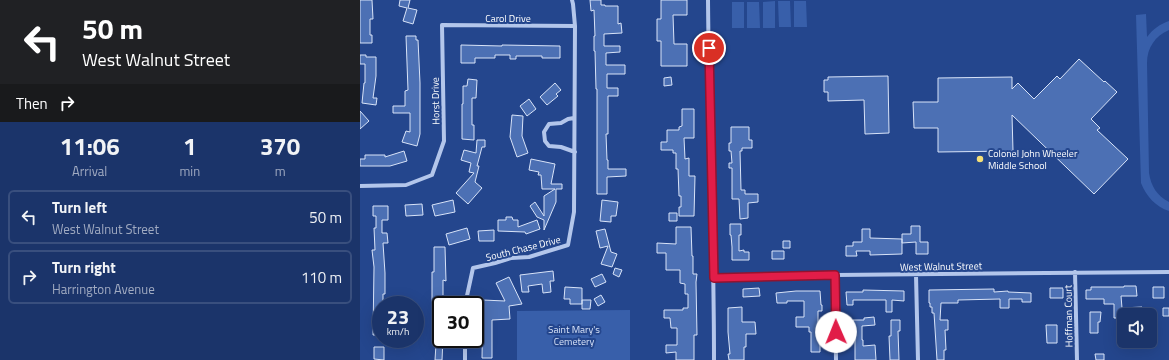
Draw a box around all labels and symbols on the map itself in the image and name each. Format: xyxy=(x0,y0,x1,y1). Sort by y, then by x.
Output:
street label: Carol Drive xyxy=(485,11,531,26)
pin xyxy=(692,31,726,65)
street label: Horst Drive xyxy=(428,77,443,125)
place label: Colonel John Wheeler Middle School xyxy=(988,146,1078,173)
marker: Colonel John Wheeler Middle School xyxy=(975,154,985,164)
street label: South Chase Drive xyxy=(484,232,562,265)
street label: West Walnut Street xyxy=(900,258,983,275)
street label: Hoffman Court xyxy=(1060,284,1077,347)
speed limit sign: 30 xyxy=(432,296,484,348)
position arrow xyxy=(815,311,857,353)
park label: Saint Mary's Cemetery xyxy=(548,322,600,349)

